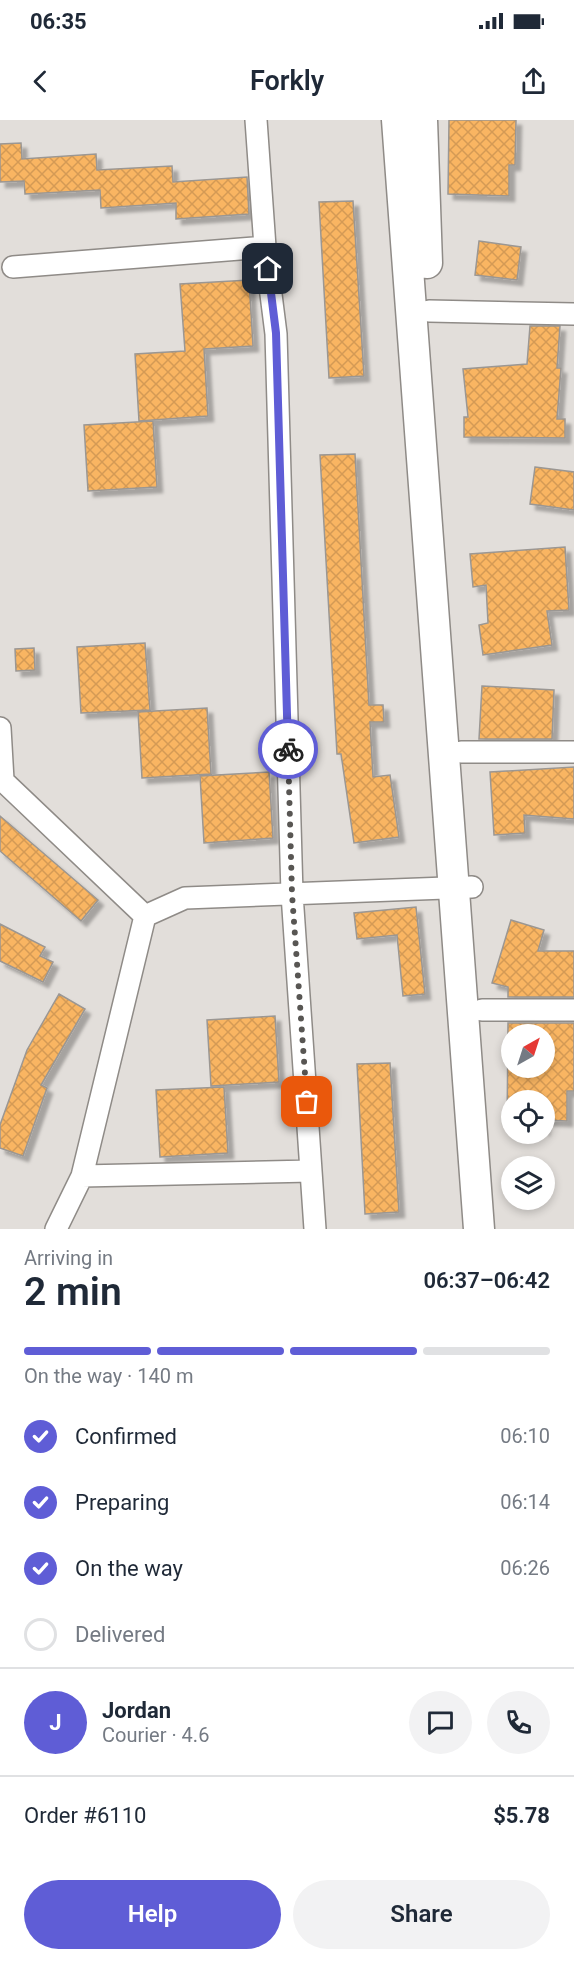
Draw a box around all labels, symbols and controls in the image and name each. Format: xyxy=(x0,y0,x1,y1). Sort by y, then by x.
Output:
text: 06:35 xyxy=(30,9,87,34)
icon: back xyxy=(24,65,57,98)
text: Forkly xyxy=(250,65,324,97)
icon: share xyxy=(517,65,550,98)
pin xyxy=(242,243,293,294)
icon: home xyxy=(251,252,284,285)
courier xyxy=(258,719,318,779)
icon: bike xyxy=(272,733,305,766)
north arrow xyxy=(501,1024,555,1078)
map controls xyxy=(501,1024,555,1210)
pin xyxy=(281,1076,332,1127)
icon: bag xyxy=(290,1085,323,1118)
button: locate xyxy=(501,1090,555,1144)
button: layers xyxy=(501,1156,555,1210)
text: Arriving in xyxy=(24,1246,113,1270)
text: 06:37–06:42 xyxy=(423,1268,550,1293)
text: 2 min xyxy=(24,1269,122,1315)
text: On the way · 140 m xyxy=(24,1364,193,1388)
icon: check xyxy=(24,1420,57,1453)
text: Confirmed xyxy=(75,1424,177,1449)
text: 06:10 xyxy=(500,1424,550,1448)
icon: check xyxy=(24,1486,57,1519)
text: Preparing xyxy=(75,1490,169,1515)
text: 06:14 xyxy=(500,1490,550,1514)
icon: check xyxy=(24,1552,57,1585)
text: On the way xyxy=(75,1556,183,1581)
text: 06:26 xyxy=(500,1556,550,1580)
text: Delivered xyxy=(75,1622,165,1647)
button: chat xyxy=(409,1691,472,1754)
button: phone xyxy=(487,1691,550,1754)
text: Jordan xyxy=(102,1698,171,1723)
text: J xyxy=(49,1710,62,1735)
text: Courier · 4.6 xyxy=(102,1723,209,1747)
text: Order #6110 xyxy=(24,1803,146,1828)
text: $5.78 xyxy=(493,1803,550,1828)
button: Help xyxy=(24,1880,281,1949)
button: Share xyxy=(293,1880,550,1949)

